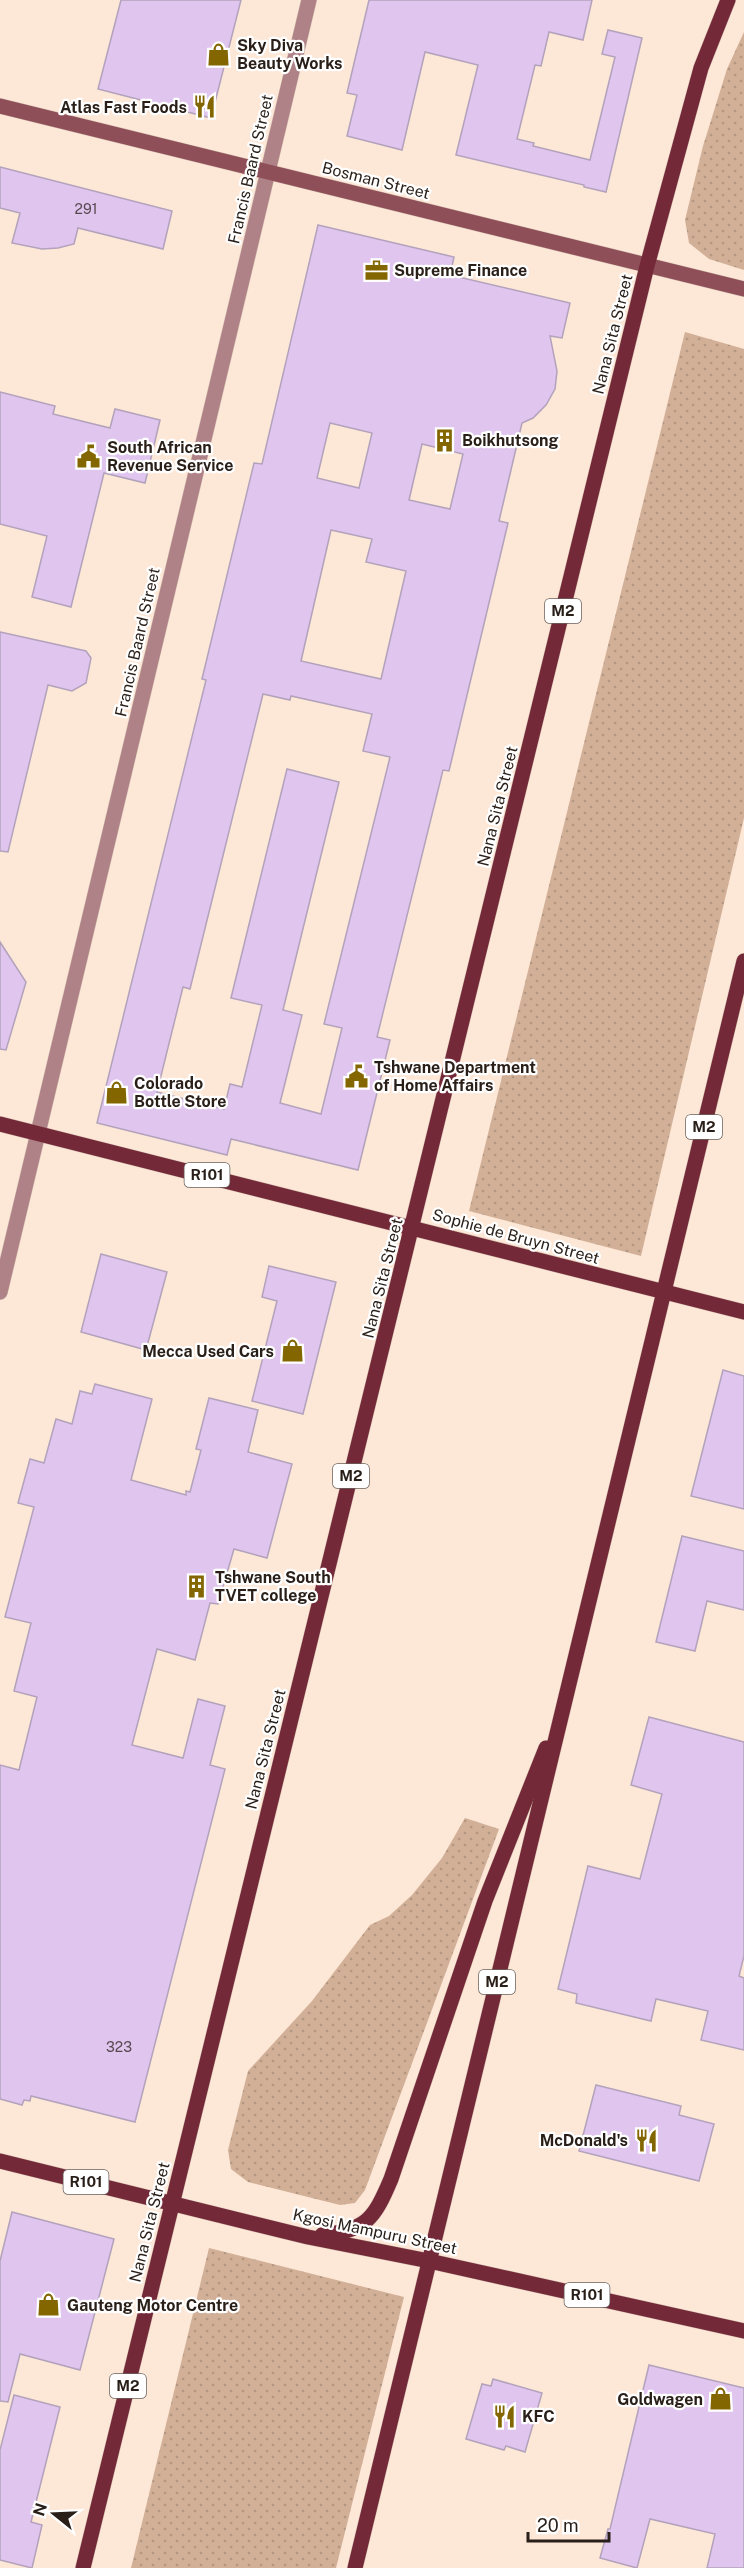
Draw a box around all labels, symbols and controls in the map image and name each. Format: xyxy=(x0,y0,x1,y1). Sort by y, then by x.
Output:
place label: Sky Diva Beauty Works xyxy=(237,36,343,73)
shop icon: Sky Diva Beauty Works xyxy=(206,41,232,67)
street label: Francis Baard Street xyxy=(224,93,277,246)
restaurant icon: Atlas Fast Foods xyxy=(192,94,218,120)
place label: Atlas Fast Foods xyxy=(60,98,187,117)
street label: Bosman Street xyxy=(320,158,432,203)
house number: 291 xyxy=(75,201,97,217)
office icon: Supreme Finance xyxy=(363,257,389,283)
place label: Supreme Finance xyxy=(394,261,527,280)
street label: Nana Sita Street xyxy=(588,272,637,396)
building icon: Boikhutsong xyxy=(431,427,457,453)
place label: Boikhutsong xyxy=(462,431,559,450)
place label: South African Revenue Service xyxy=(107,438,233,475)
public building icon: South African Revenue Service xyxy=(76,443,102,469)
street label: Francis Baard Street xyxy=(111,566,164,719)
road number: M2 xyxy=(545,599,581,623)
street label: Nana Sita Street xyxy=(473,744,522,868)
place label: Tshwane Department of Home Affairs xyxy=(374,1058,536,1095)
public building icon: Tshwane Department of Home Affairs xyxy=(343,1063,369,1089)
place label: Colorado Bottle Store xyxy=(134,1074,227,1111)
shop icon: Colorado Bottle Store xyxy=(103,1079,129,1105)
road number: M2 xyxy=(686,1115,722,1139)
road number: R101 xyxy=(184,1163,230,1187)
street label: Sophie de Bruyn Street xyxy=(430,1205,601,1268)
street label: Nana Sita Street xyxy=(358,1216,407,1340)
shop icon: Mecca Used Cars xyxy=(279,1338,305,1364)
place label: Mecca Used Cars xyxy=(142,1342,274,1361)
road number: M2 xyxy=(333,1464,369,1488)
place label: Tshwane South TVET college xyxy=(215,1568,331,1605)
building icon: Tshwane South TVET college xyxy=(184,1573,210,1599)
street label: Nana Sita Street xyxy=(241,1687,290,1811)
road number: M2 xyxy=(479,1970,515,1994)
house number: 323 xyxy=(106,2039,132,2055)
restaurant icon: McDonald's xyxy=(633,2127,659,2153)
place label: McDonald's xyxy=(540,2131,628,2150)
street label: Nana Sita Street xyxy=(125,2160,174,2284)
road number: R101 xyxy=(64,2170,109,2194)
street label: Kgosi Mampuru Street xyxy=(291,2205,459,2258)
road number: R101 xyxy=(564,2283,610,2307)
shop icon: Gauteng Motor Centre xyxy=(36,2292,62,2318)
place label: Gauteng Motor Centre xyxy=(67,2296,238,2315)
road number: M2 xyxy=(110,2374,146,2398)
shop icon: Goldwagen xyxy=(708,2386,734,2412)
place label: Goldwagen xyxy=(617,2390,703,2409)
restaurant icon: KFC xyxy=(491,2403,517,2429)
place label: KFC xyxy=(522,2407,555,2426)
north arrow xyxy=(24,2484,84,2544)
text: N xyxy=(29,2501,51,2518)
scale bar xyxy=(528,2505,609,2543)
text: 20 m xyxy=(537,2515,579,2536)

